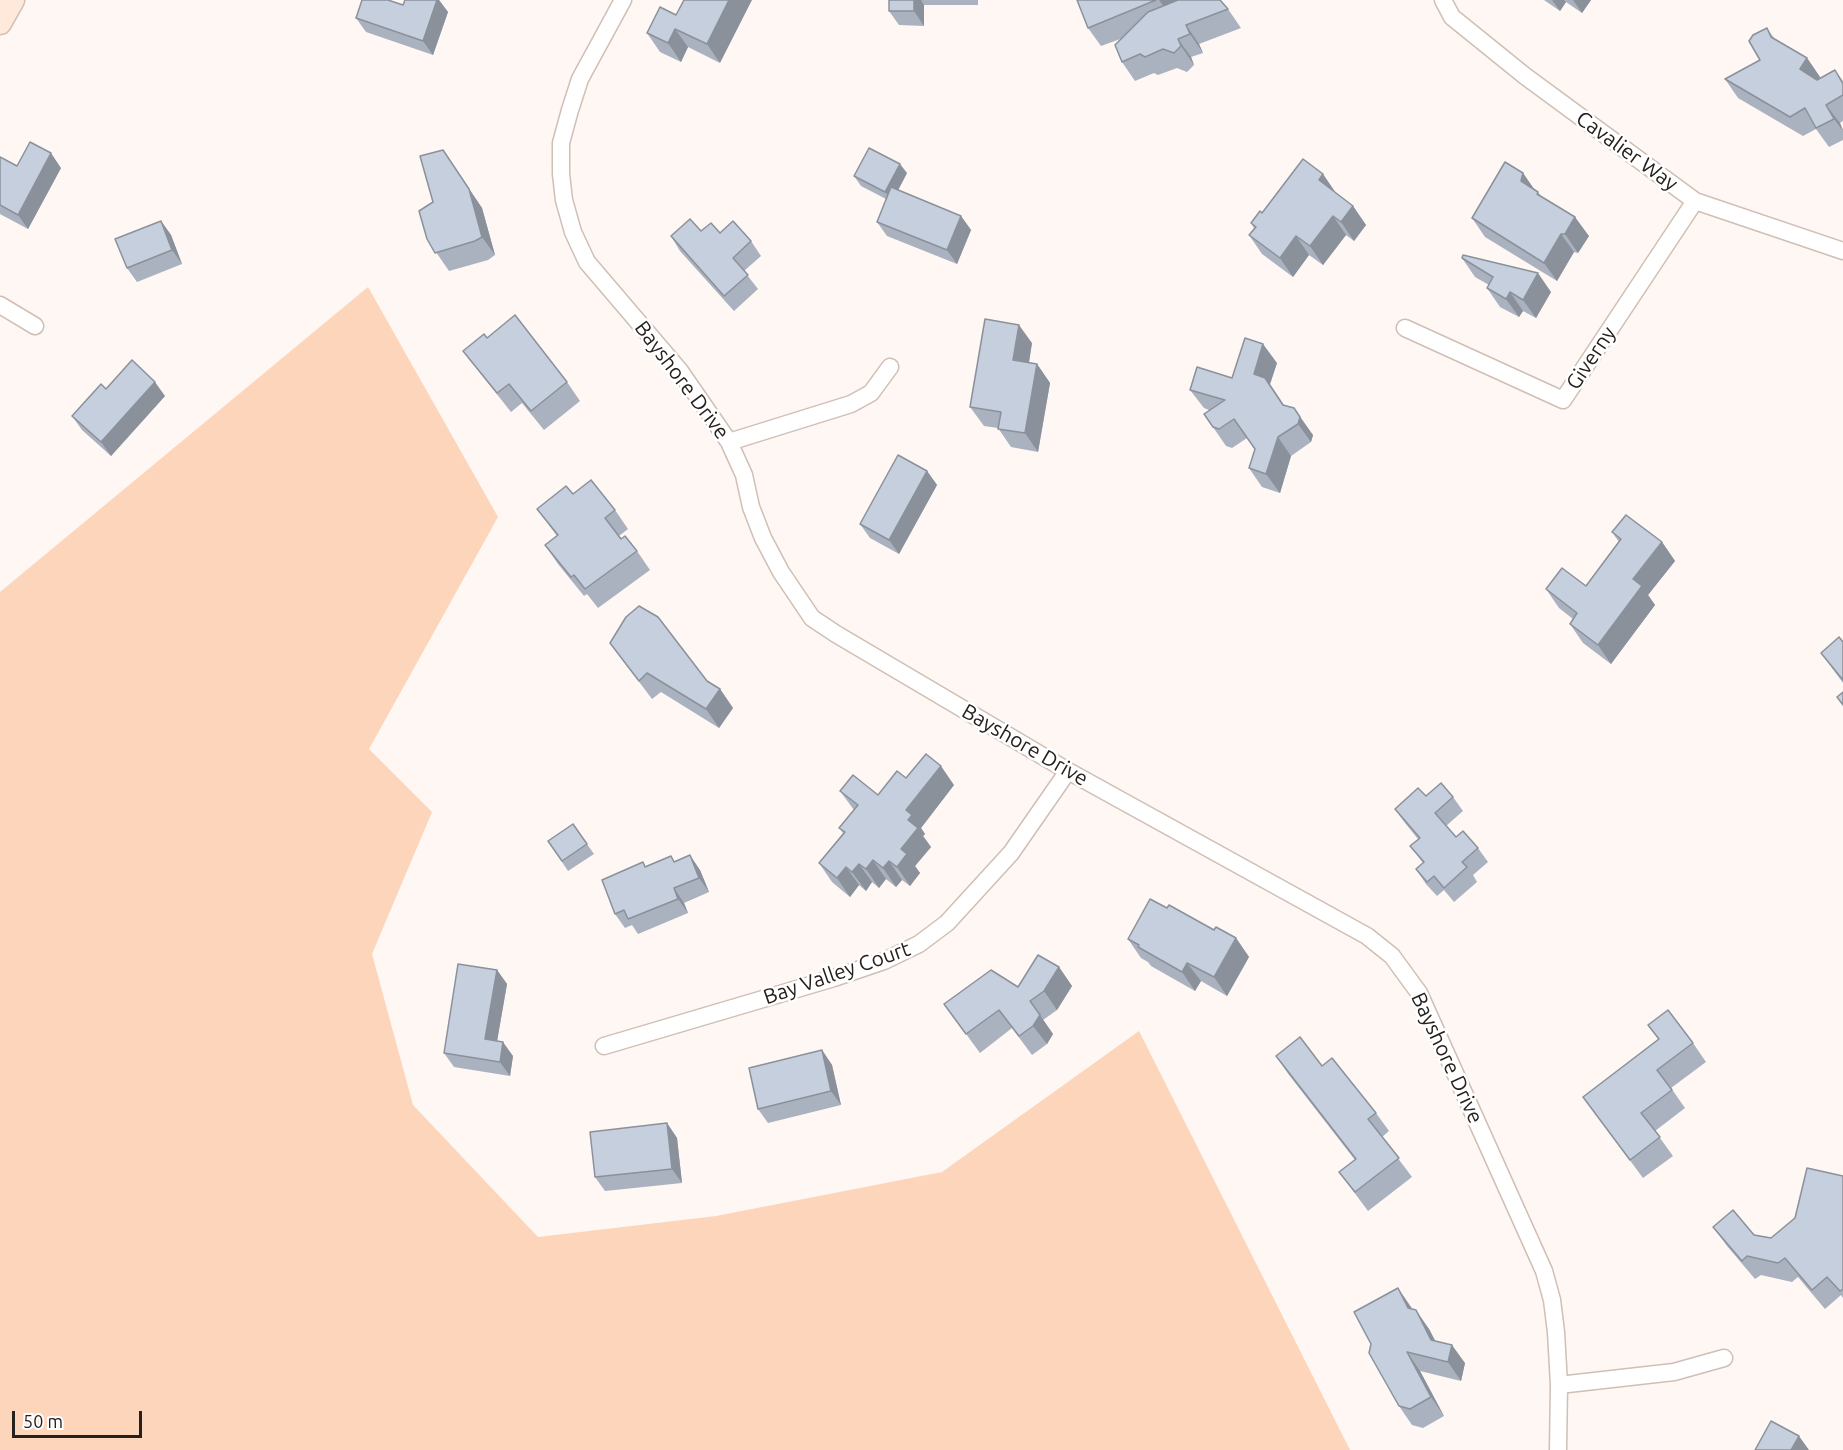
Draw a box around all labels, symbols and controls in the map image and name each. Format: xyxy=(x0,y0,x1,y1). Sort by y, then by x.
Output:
street label: Cavalier Way xyxy=(1571,106,1683,196)
street label: Bayshore Drive xyxy=(629,316,735,444)
street label: Giverny xyxy=(1561,322,1621,394)
street label: Bayshore Drive xyxy=(957,699,1093,791)
street label: Bay Valley Court xyxy=(760,936,914,1010)
street label: Bayshore Drive xyxy=(1406,989,1488,1127)
scale bar xyxy=(15,1399,146,1437)
text: 50 m xyxy=(23,1411,63,1431)

